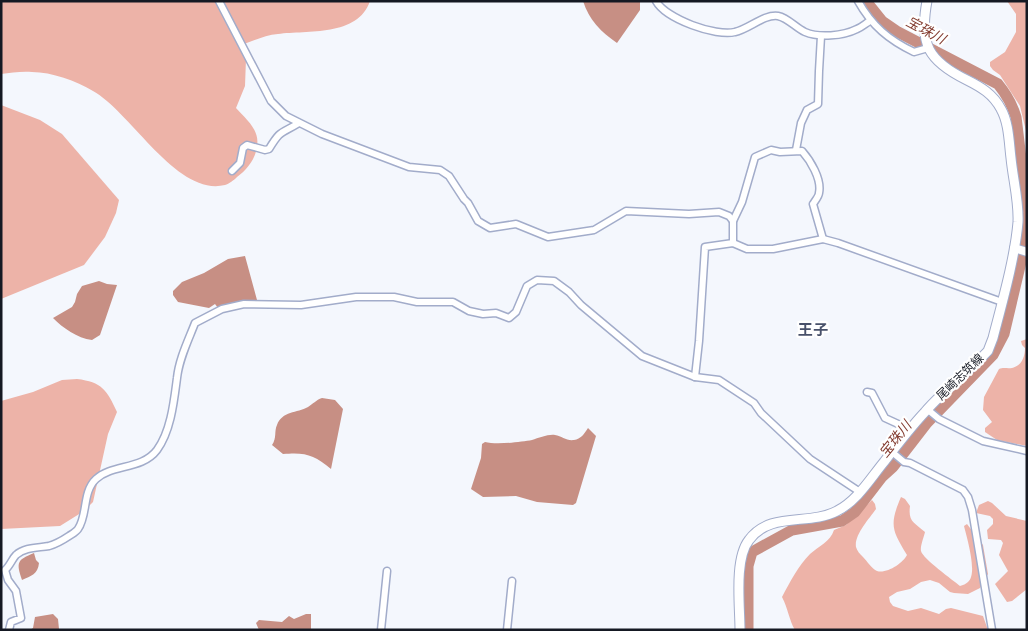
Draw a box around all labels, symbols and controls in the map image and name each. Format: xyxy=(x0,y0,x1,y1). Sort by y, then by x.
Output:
water label: 宝珠川 xyxy=(903,10,951,49)
district label: 王子 xyxy=(798,317,828,340)
street label: 尾崎志筑線 xyxy=(931,349,987,404)
water label: 宝珠川 xyxy=(873,414,916,461)

